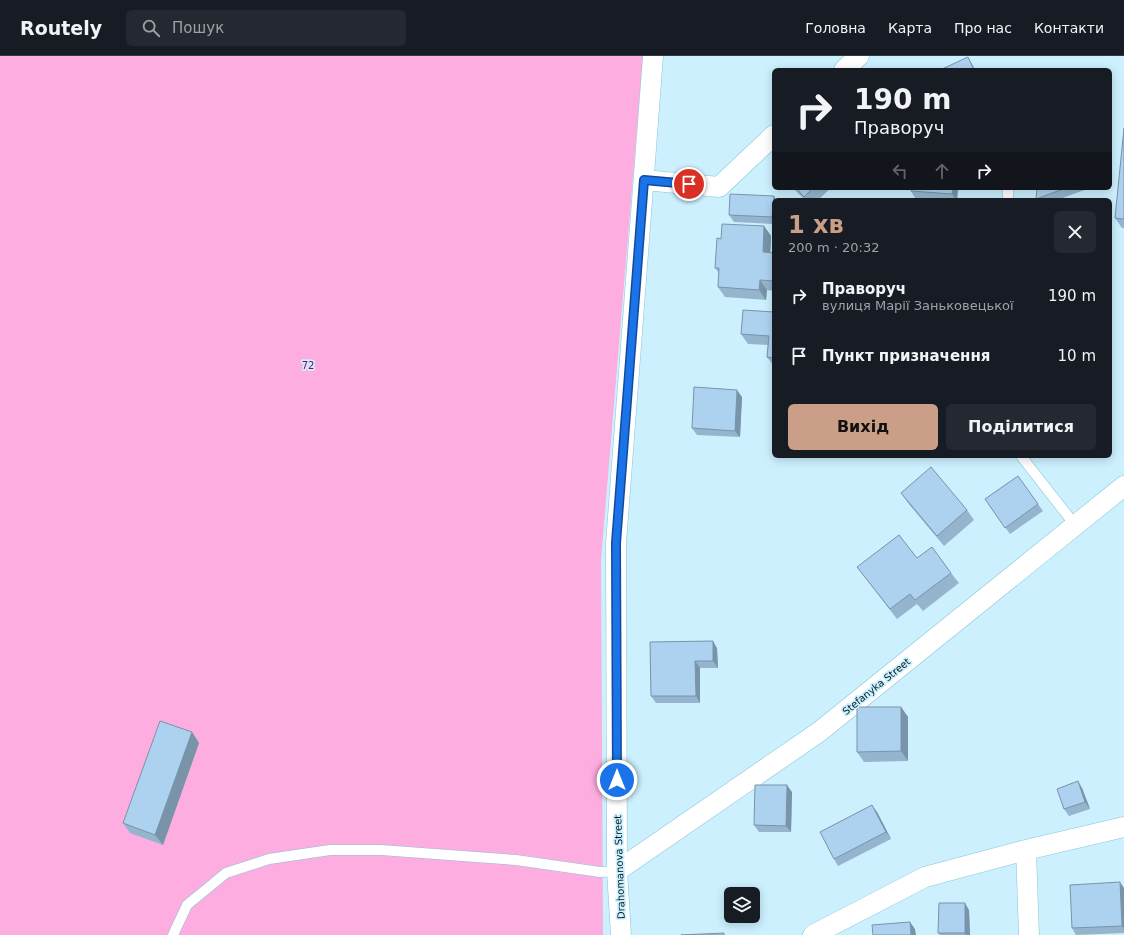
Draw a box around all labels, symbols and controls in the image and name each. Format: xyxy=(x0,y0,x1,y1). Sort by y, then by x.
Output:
search box xyxy=(126,10,406,46)
text: Routely xyxy=(20,17,102,39)
icon: search xyxy=(140,17,162,39)
text: Пошук xyxy=(172,19,224,37)
text: Головна xyxy=(805,20,866,36)
text: Карта xyxy=(888,20,932,36)
text: Про нас xyxy=(954,20,1012,36)
text: Контакти xyxy=(1034,20,1104,36)
text: 190 m xyxy=(854,83,951,116)
icon: right xyxy=(788,84,840,136)
text: Праворуч xyxy=(854,117,944,138)
icon: left xyxy=(889,160,911,182)
icon: ahead xyxy=(931,160,953,182)
icon: right xyxy=(973,160,995,182)
pin xyxy=(672,167,706,201)
icon: arrive xyxy=(678,173,700,195)
text: 1 хв xyxy=(788,211,844,239)
button: close xyxy=(1054,211,1096,253)
text: 200 m · 20:32 xyxy=(788,240,879,255)
text: Праворуч xyxy=(822,280,906,298)
icon: right xyxy=(788,285,810,307)
text: 190 m xyxy=(1048,287,1096,305)
text: вулиця Марії Заньковецької xyxy=(822,298,1014,313)
icon: arrive xyxy=(788,345,810,367)
text: Пункт призначення xyxy=(822,347,990,365)
text: 10 m xyxy=(1058,347,1096,365)
park label: 72 xyxy=(302,360,314,371)
button: Вихід xyxy=(788,404,938,450)
button: Поділитися xyxy=(946,404,1096,450)
street label: Stefanyka Street xyxy=(840,656,912,717)
position arrow xyxy=(596,759,638,801)
street label: Drahomanova Street xyxy=(612,815,627,919)
map controls xyxy=(724,887,760,923)
button: layers xyxy=(724,887,760,923)

